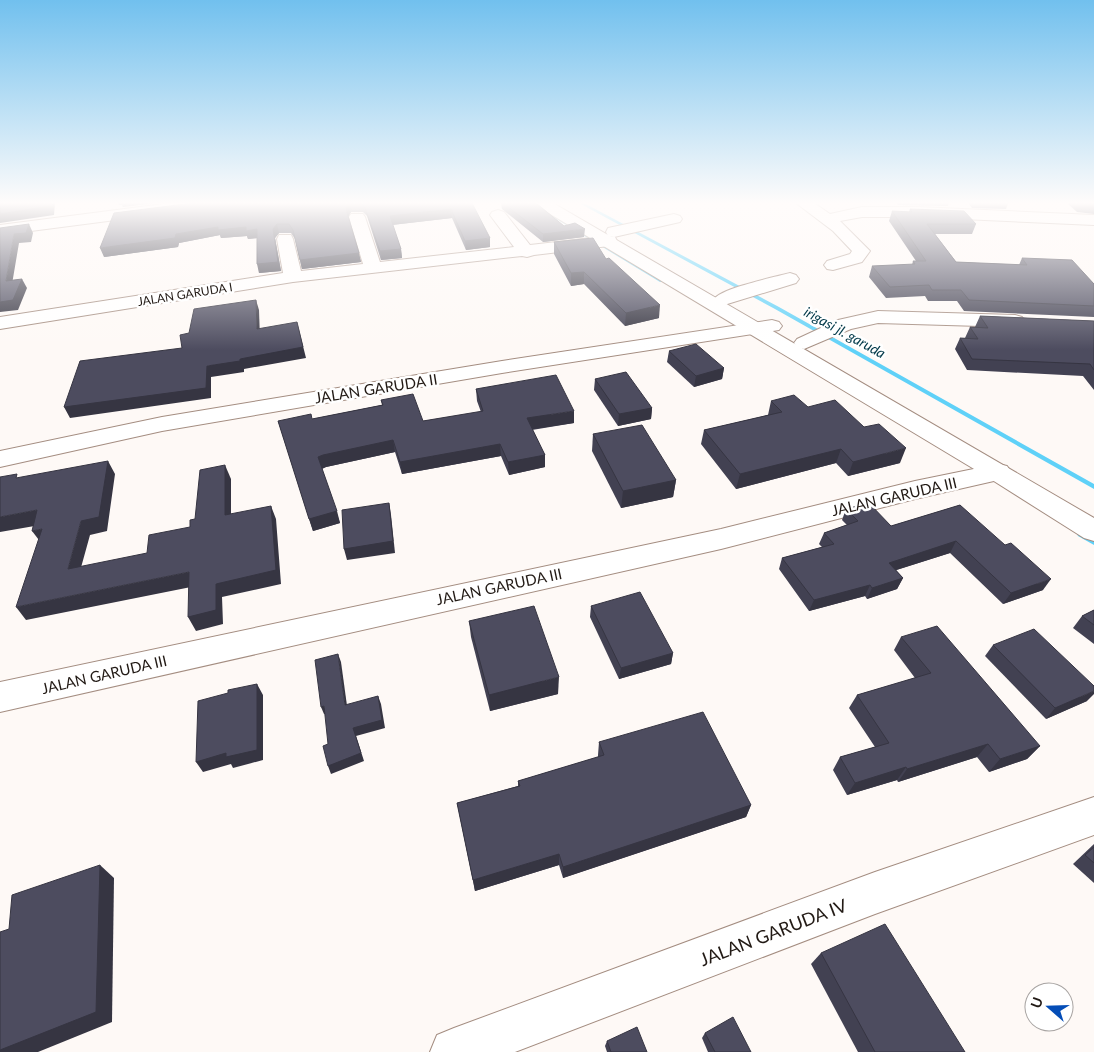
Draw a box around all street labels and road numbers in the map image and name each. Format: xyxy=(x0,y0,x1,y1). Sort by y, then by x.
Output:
street label: JALAN GARUDA I xyxy=(137,279,233,309)
street label: JALAN GARUDA II xyxy=(313,369,439,407)
street label: JALAN GARUDA III xyxy=(830,473,958,519)
street label: JALAN GARUDA III xyxy=(434,564,564,608)
street label: JALAN GARUDA III xyxy=(40,651,168,697)
street label: JALAN GARUDA IV xyxy=(696,894,850,970)

